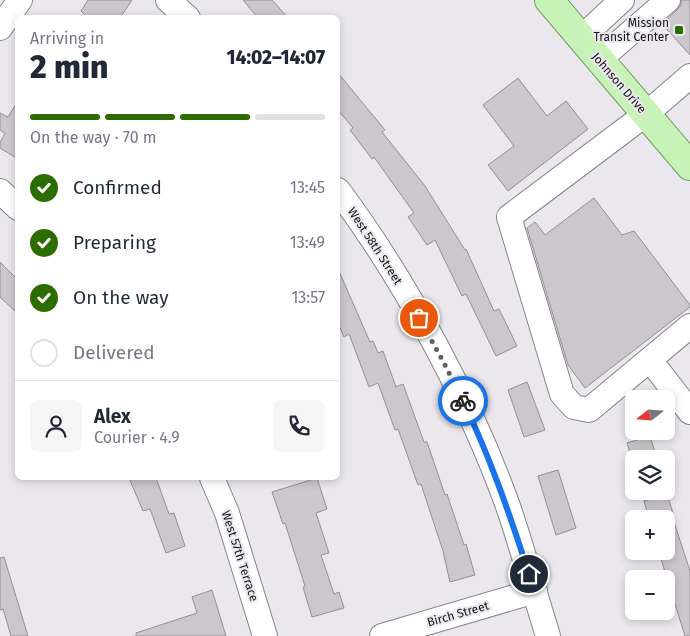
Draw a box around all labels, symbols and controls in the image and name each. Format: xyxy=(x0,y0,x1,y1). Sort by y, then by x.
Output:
place label: Mission Transit Center xyxy=(594,16,669,44)
marker: Mission Transit Center xyxy=(673,24,685,36)
text: Arriving in xyxy=(30,29,104,48)
text: 14:02–14:07 xyxy=(227,46,325,69)
text: 2 min xyxy=(30,48,108,86)
street label: Johnson Drive xyxy=(589,50,649,116)
text: On the way · 70 m xyxy=(30,128,157,147)
icon: check xyxy=(30,174,58,202)
text: Confirmed xyxy=(73,176,162,199)
text: 13:45 xyxy=(290,178,325,197)
street label: West 58th Street xyxy=(345,205,406,288)
icon: check xyxy=(30,229,58,257)
text: Preparing xyxy=(73,231,156,254)
text: 13:49 xyxy=(290,233,325,252)
icon: check xyxy=(30,284,58,312)
text: On the way xyxy=(73,286,169,309)
text: 13:57 xyxy=(291,288,325,307)
pin xyxy=(398,297,440,339)
icon: bag xyxy=(405,304,433,332)
text: Delivered xyxy=(73,341,155,364)
courier xyxy=(438,376,488,426)
icon: bike xyxy=(449,387,477,415)
north arrow xyxy=(625,390,675,440)
map controls xyxy=(625,390,675,620)
button: person xyxy=(30,400,82,452)
button: phone xyxy=(273,400,325,452)
text: Alex xyxy=(94,405,131,428)
text: Courier · 4.9 xyxy=(94,428,180,447)
button: layers xyxy=(625,450,675,500)
street label: West 57th Terrace xyxy=(219,509,261,603)
button: + xyxy=(625,510,675,560)
pin xyxy=(508,553,550,595)
icon: home xyxy=(515,560,543,588)
button: − xyxy=(625,570,675,620)
street label: Birch Street xyxy=(426,598,491,629)

